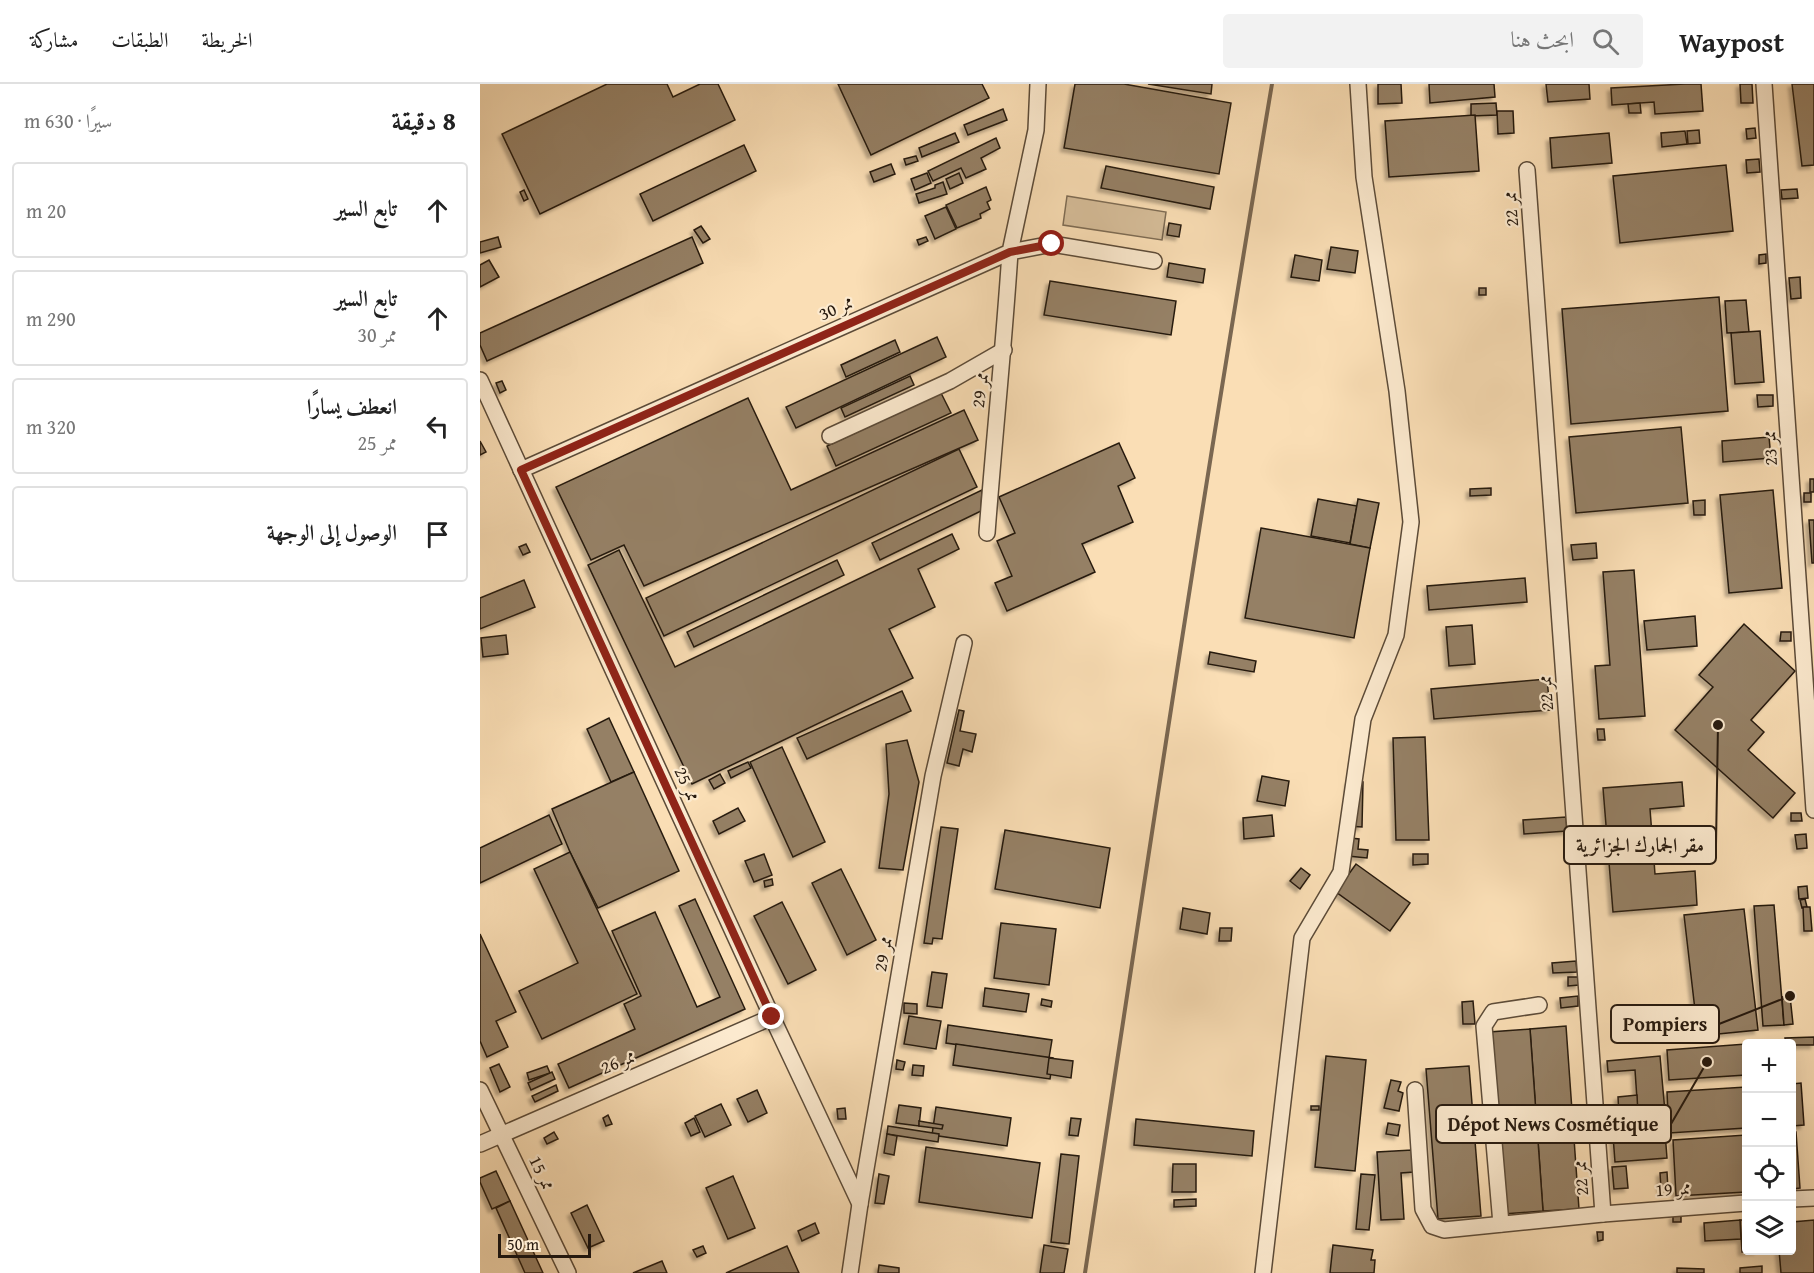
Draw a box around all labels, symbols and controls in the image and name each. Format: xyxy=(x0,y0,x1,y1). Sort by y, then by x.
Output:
search box xyxy=(1223,14,1643,68)
text: Waypost xyxy=(1679,21,1784,62)
text: ابحث هنا xyxy=(1511,23,1574,55)
text: مشاركة xyxy=(30,24,78,55)
text: الطبقات xyxy=(111,24,168,55)
text: الخريطة xyxy=(201,24,253,55)
icon: search xyxy=(1589,25,1622,58)
text: 8 دقيقة xyxy=(391,101,456,140)
text: سيرًا · 630 m xyxy=(24,106,112,135)
street label: ممر 22 xyxy=(1496,190,1525,228)
text: تابع السير xyxy=(335,192,397,224)
icon: ahead xyxy=(421,194,454,227)
text: 20 m xyxy=(26,196,66,225)
route start xyxy=(1038,230,1064,256)
text: تابع السير xyxy=(335,282,397,314)
street label: ممر 30 xyxy=(814,288,858,327)
icon: ahead xyxy=(421,302,454,335)
text: 290 m xyxy=(26,304,76,333)
text: ممر 30 xyxy=(357,320,397,349)
street label: ممر 29 xyxy=(964,371,995,409)
text: انعطف يسارًا xyxy=(307,390,397,422)
icon: left xyxy=(421,410,454,443)
text: 320 m xyxy=(26,412,76,441)
text: ممر 25 xyxy=(357,428,397,457)
street label: ممر 23 xyxy=(1755,430,1784,467)
text: الوصول إلى الوجهة xyxy=(267,516,397,548)
icon: arrive xyxy=(421,518,454,551)
street label: ممر 22 xyxy=(1531,674,1560,712)
street label: ممر 25 xyxy=(668,762,707,806)
callout: مقر الجمارك الجزائرية xyxy=(1564,826,1716,864)
text: مقر الجمارك الجزائرية xyxy=(1576,830,1704,859)
street label: ممر 29 xyxy=(866,934,899,974)
route end xyxy=(758,1003,784,1029)
callout: Pompiers xyxy=(1611,1005,1719,1043)
text: Pompiers xyxy=(1623,1009,1707,1038)
map controls xyxy=(1742,1039,1796,1255)
button: + xyxy=(1742,1039,1796,1093)
street label: ممر 26 xyxy=(596,1042,639,1081)
button: − xyxy=(1742,1093,1796,1147)
callout: Dépot News Cosmétique xyxy=(1436,1105,1671,1143)
text: Dépot News Cosmétique xyxy=(1447,1109,1659,1138)
button: locate xyxy=(1742,1147,1796,1201)
street label: ممر 15 xyxy=(523,1151,562,1195)
street label: ممر 22 xyxy=(1566,1159,1595,1197)
street label: ممر 19 xyxy=(1654,1174,1692,1203)
button: layers xyxy=(1742,1201,1796,1255)
scale bar xyxy=(498,1231,591,1258)
text: 50 m xyxy=(507,1232,539,1256)

